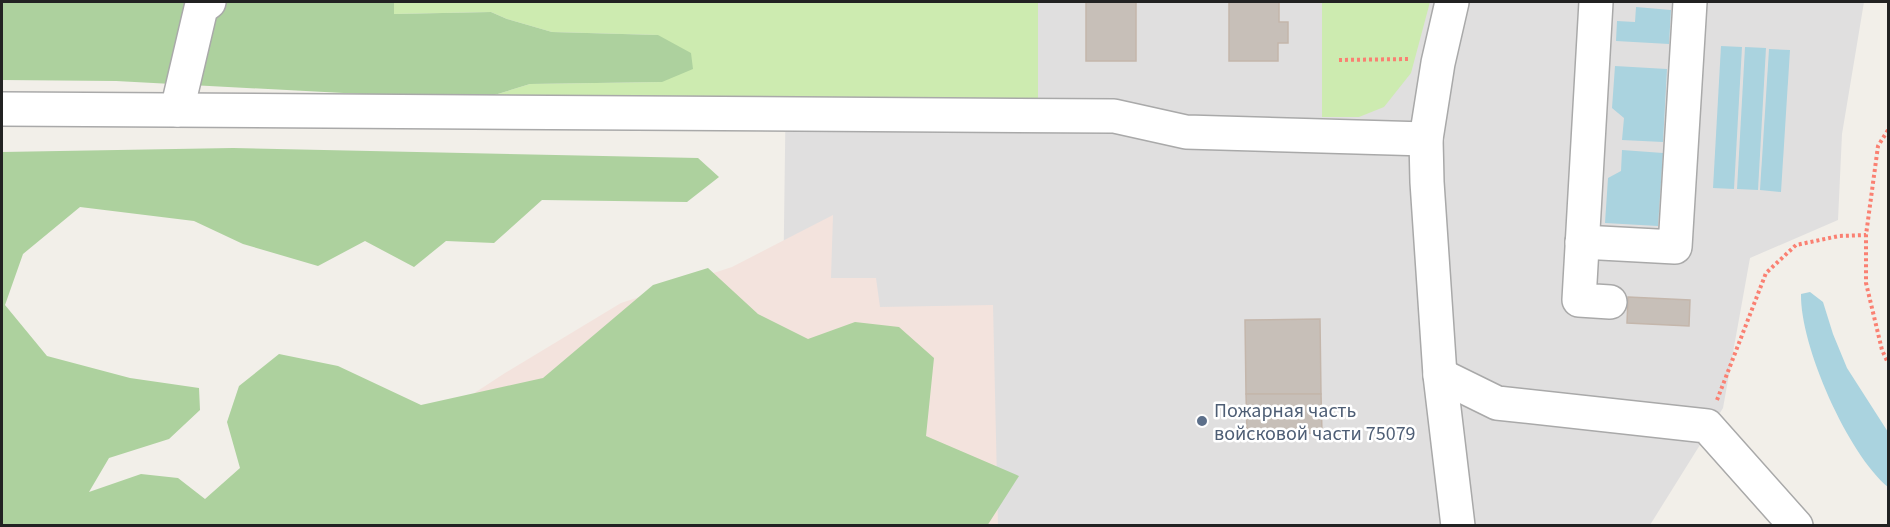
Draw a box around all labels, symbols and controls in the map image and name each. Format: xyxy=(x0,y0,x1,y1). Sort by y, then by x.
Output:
place label: Пожарная часть войсковой части 75079 xyxy=(1214,397,1416,448)
marker: Пожарная часть войсковой части 75079 xyxy=(1195,414,1209,428)

